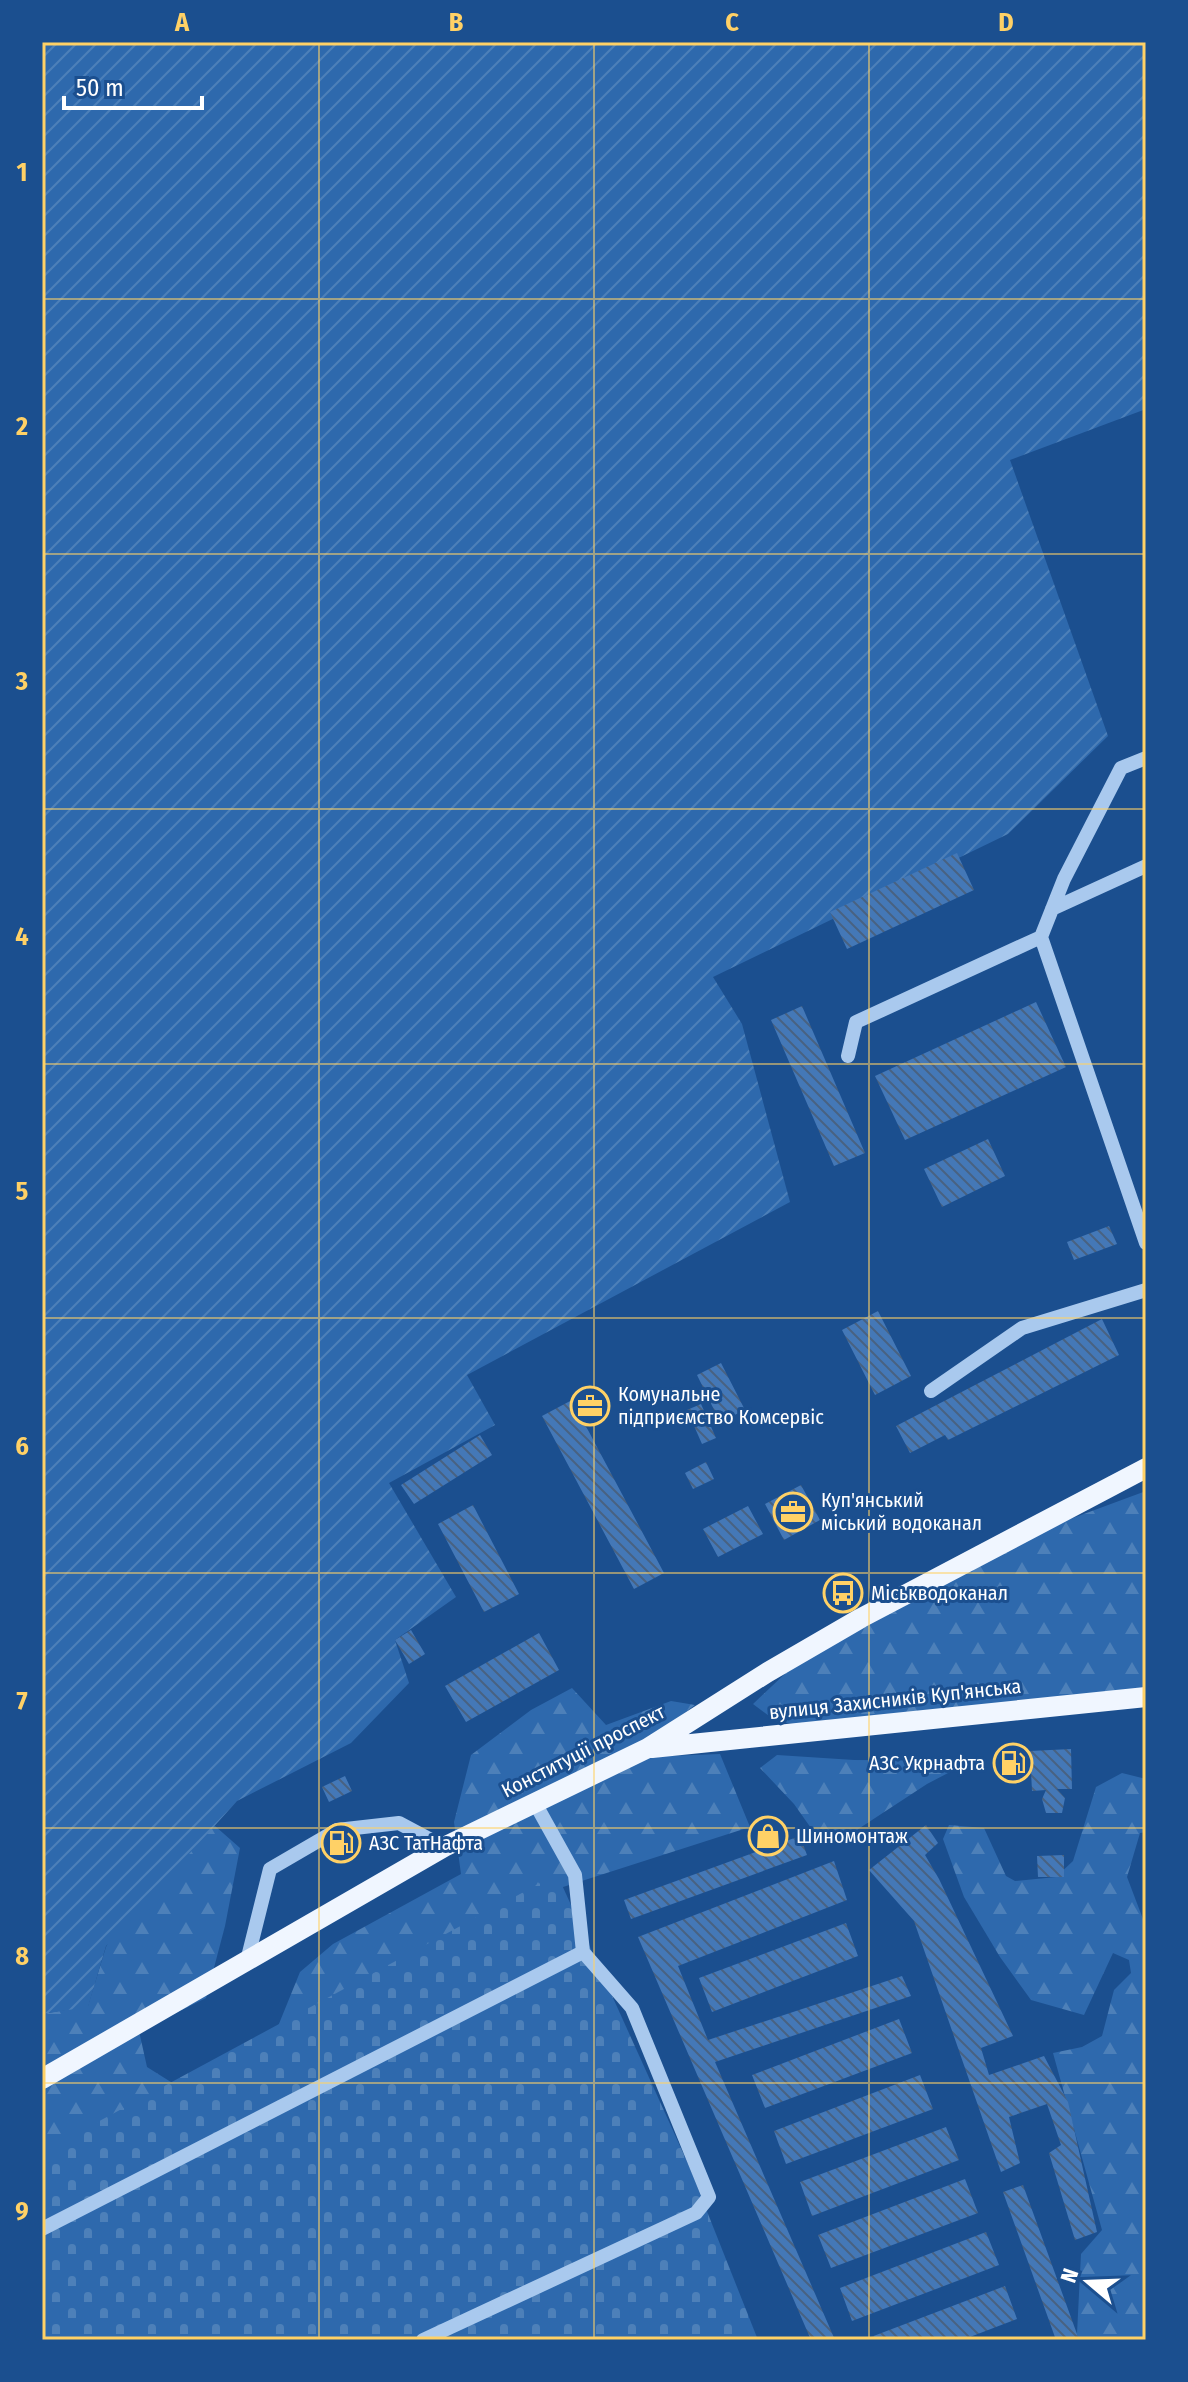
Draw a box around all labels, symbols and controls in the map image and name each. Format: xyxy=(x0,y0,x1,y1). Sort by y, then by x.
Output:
text: A xyxy=(174,7,190,38)
text: B xyxy=(449,7,464,38)
text: C xyxy=(725,7,739,38)
text: D xyxy=(998,7,1014,38)
scale bar xyxy=(64,60,202,110)
text: 50 m xyxy=(76,74,124,102)
text: 1 xyxy=(17,157,28,188)
text: 2 xyxy=(15,411,28,442)
text: 3 xyxy=(15,666,28,697)
text: 4 xyxy=(15,921,29,952)
text: 5 xyxy=(16,1176,29,1207)
place label: Комунальне пiдприємство Комсервiс xyxy=(618,1382,824,1429)
office icon: Комунальне пiдприємство Комсервiс xyxy=(569,1385,611,1427)
text: 6 xyxy=(15,1431,29,1462)
place label: Куп'янський міський водоканал xyxy=(821,1488,982,1535)
office icon: Куп'янський міський водоканал xyxy=(772,1491,814,1533)
bus stop icon: Міськводоканал xyxy=(822,1572,864,1614)
place label: Міськводоканал xyxy=(871,1581,1008,1605)
street label: вулиця Захисників Куп'янська xyxy=(768,1674,1022,1724)
text: 7 xyxy=(16,1686,28,1717)
street label: Конституції проспект xyxy=(497,1699,669,1803)
fuel station icon: АЗС Укрнафта xyxy=(992,1742,1034,1784)
place label: АЗС Укрнафта xyxy=(869,1751,985,1775)
shop icon: Шиномонтаж xyxy=(747,1815,789,1857)
fuel station icon: АЗС ТатНафта xyxy=(320,1822,362,1864)
place label: Шиномонтаж xyxy=(796,1824,908,1848)
place label: АЗС ТатНафта xyxy=(369,1831,483,1855)
text: 8 xyxy=(15,1941,29,1972)
text: 9 xyxy=(15,2196,29,2227)
north arrow xyxy=(1048,2242,1128,2322)
text: N xyxy=(1055,2265,1084,2286)

